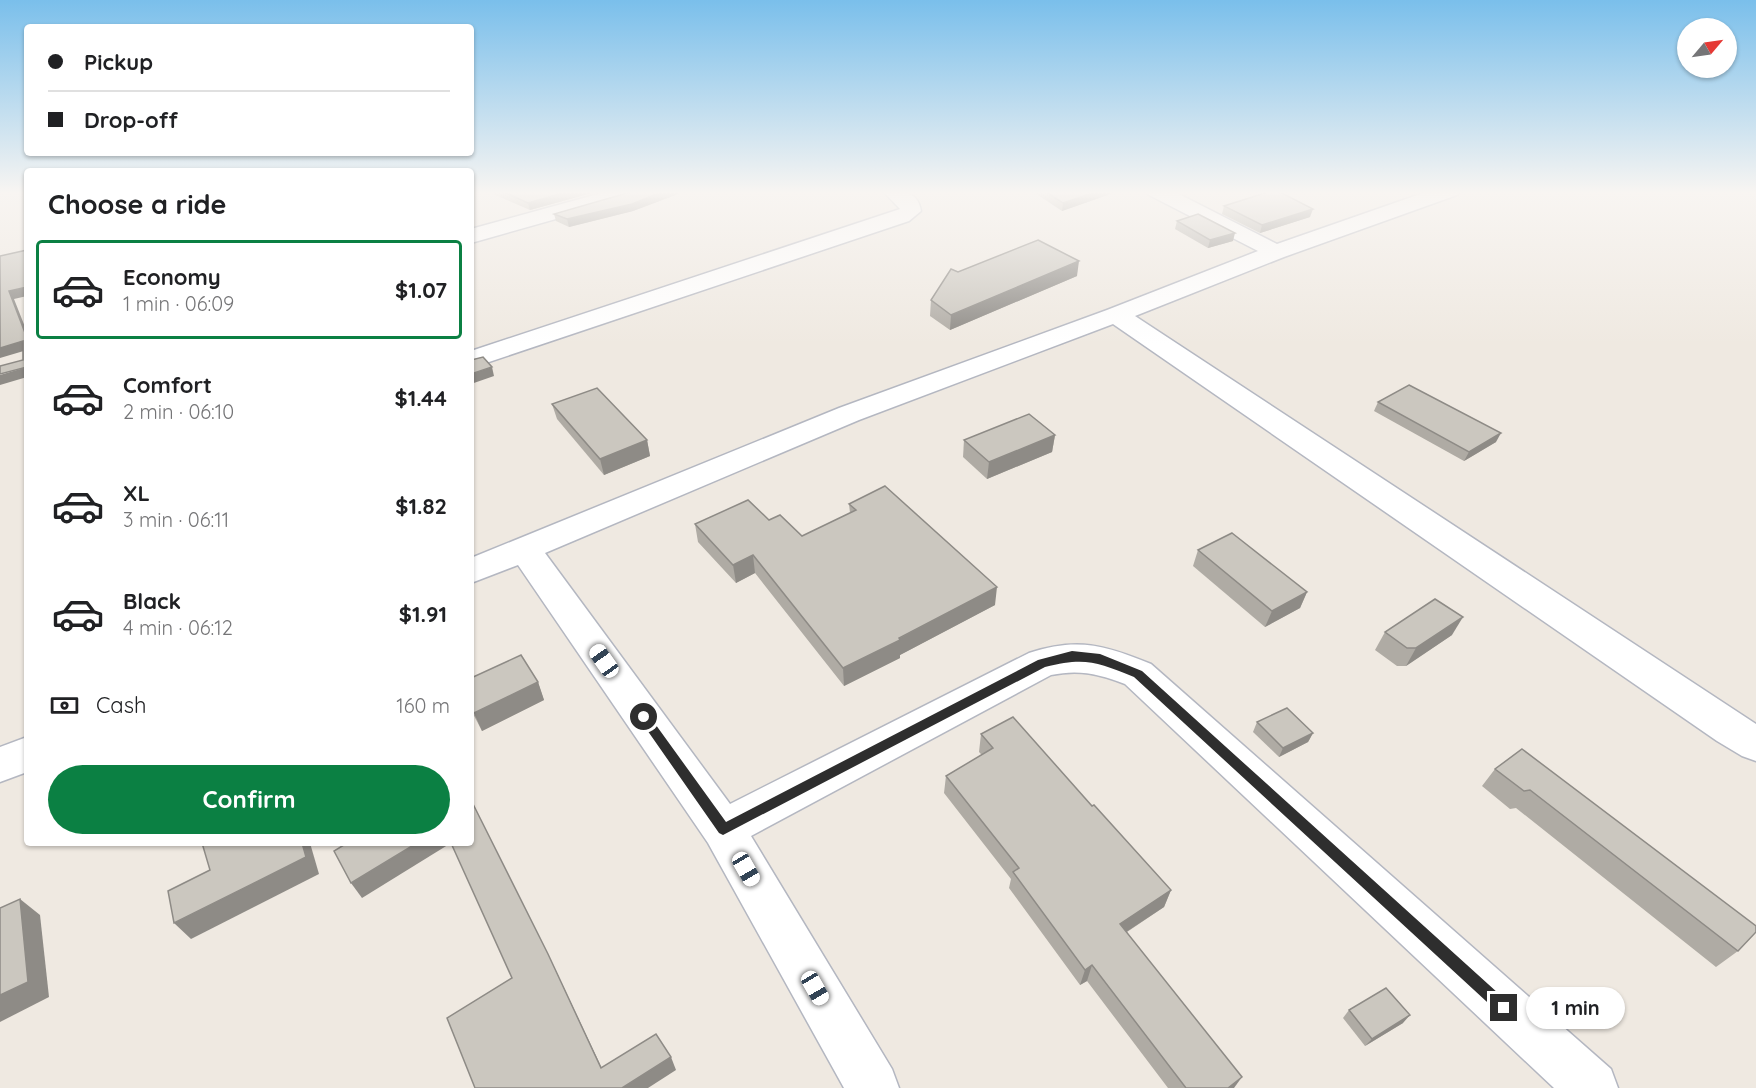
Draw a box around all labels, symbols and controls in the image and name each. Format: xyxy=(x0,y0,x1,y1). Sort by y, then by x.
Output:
north arrow xyxy=(1677,18,1737,78)
map controls xyxy=(1677,18,1737,78)
text: Pickup xyxy=(84,48,153,76)
text: Drop-off xyxy=(84,106,178,134)
text: Choose a ride xyxy=(48,187,226,221)
icon: car xyxy=(51,263,105,317)
text: Economy xyxy=(123,263,221,291)
text: $1.07 xyxy=(395,276,447,304)
text: 1 min · 06:09 xyxy=(123,291,234,316)
icon: car xyxy=(51,371,105,425)
text: Comfort xyxy=(123,371,212,399)
text: $1.44 xyxy=(395,384,447,412)
text: 2 min · 06:10 xyxy=(123,399,234,424)
icon: car xyxy=(51,479,105,533)
text: XL xyxy=(123,479,150,507)
text: $1.82 xyxy=(395,492,447,520)
text: 3 min · 06:11 xyxy=(123,507,229,532)
icon: car xyxy=(51,587,105,641)
text: Black xyxy=(123,587,181,615)
text: $1.91 xyxy=(399,600,447,628)
text: 4 min · 06:12 xyxy=(123,615,233,640)
car xyxy=(586,641,622,681)
icon: cash xyxy=(48,689,81,722)
text: Cash xyxy=(96,691,147,719)
text: 160 m xyxy=(396,693,450,718)
route start xyxy=(630,703,657,730)
button: Confirm xyxy=(48,765,450,834)
car xyxy=(729,849,763,889)
car xyxy=(798,968,832,1008)
callout: 1 min xyxy=(1525,987,1624,1029)
route end xyxy=(1490,994,1517,1021)
text: 1 min xyxy=(1551,995,1600,1020)

